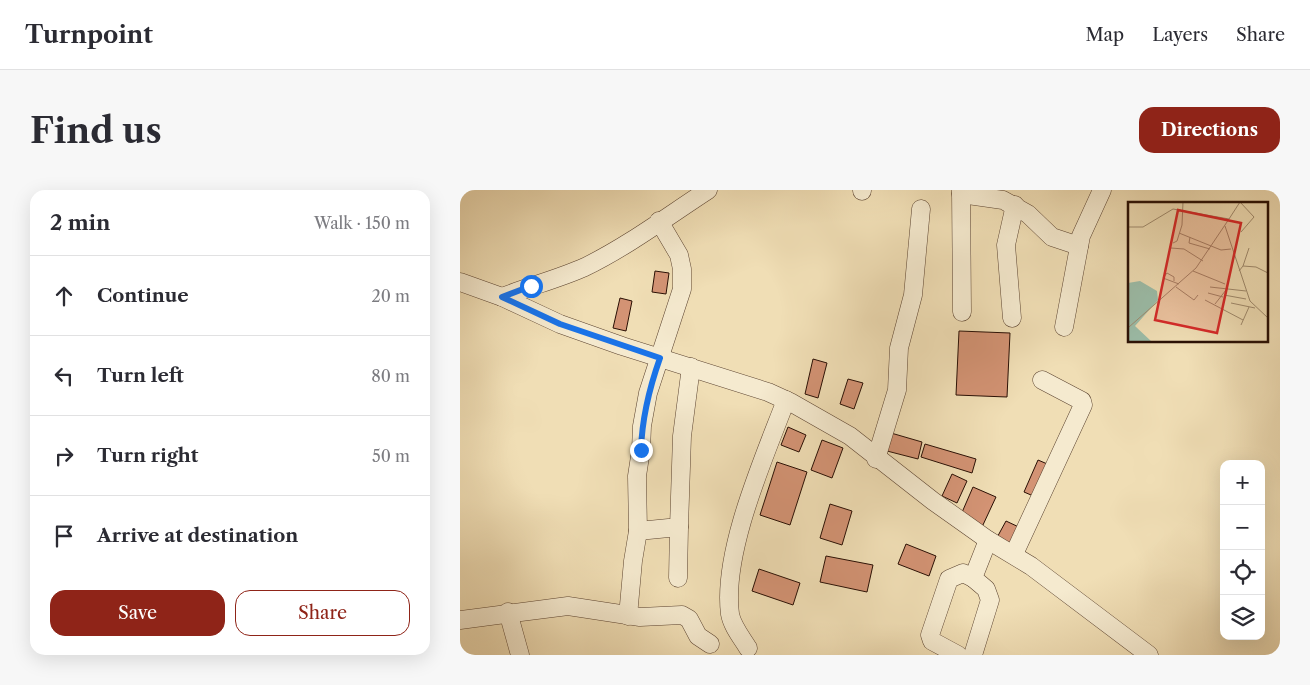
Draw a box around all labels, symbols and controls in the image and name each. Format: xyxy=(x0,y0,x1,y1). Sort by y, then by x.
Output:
text: Turnpoint xyxy=(25,20,153,49)
text: Map xyxy=(1086,24,1124,46)
text: Layers xyxy=(1152,24,1208,46)
text: Share xyxy=(1236,24,1285,46)
button: Directions xyxy=(1139,107,1280,153)
text: Find us xyxy=(30,109,162,152)
inset map xyxy=(1128,202,1268,342)
text: 2 min xyxy=(50,210,110,235)
text: Walk · 150 m xyxy=(314,213,410,233)
route start xyxy=(520,275,543,298)
icon: ahead xyxy=(50,282,78,310)
text: Continue xyxy=(97,284,189,307)
text: 20 m xyxy=(371,286,410,306)
icon: left xyxy=(50,362,78,390)
text: Turn left xyxy=(97,364,184,387)
text: 80 m xyxy=(371,366,410,386)
route end xyxy=(630,439,653,462)
icon: right xyxy=(50,442,78,470)
text: Turn right xyxy=(97,444,198,467)
text: 50 m xyxy=(372,446,410,466)
map controls xyxy=(1220,460,1265,640)
button: + xyxy=(1220,460,1265,505)
button: − xyxy=(1220,505,1265,550)
icon: arrive xyxy=(50,522,78,550)
text: Arrive at destination xyxy=(97,524,298,547)
button: locate xyxy=(1220,550,1265,595)
button: Save xyxy=(50,590,225,636)
button: Share xyxy=(235,590,410,636)
button: layers xyxy=(1220,595,1265,640)

